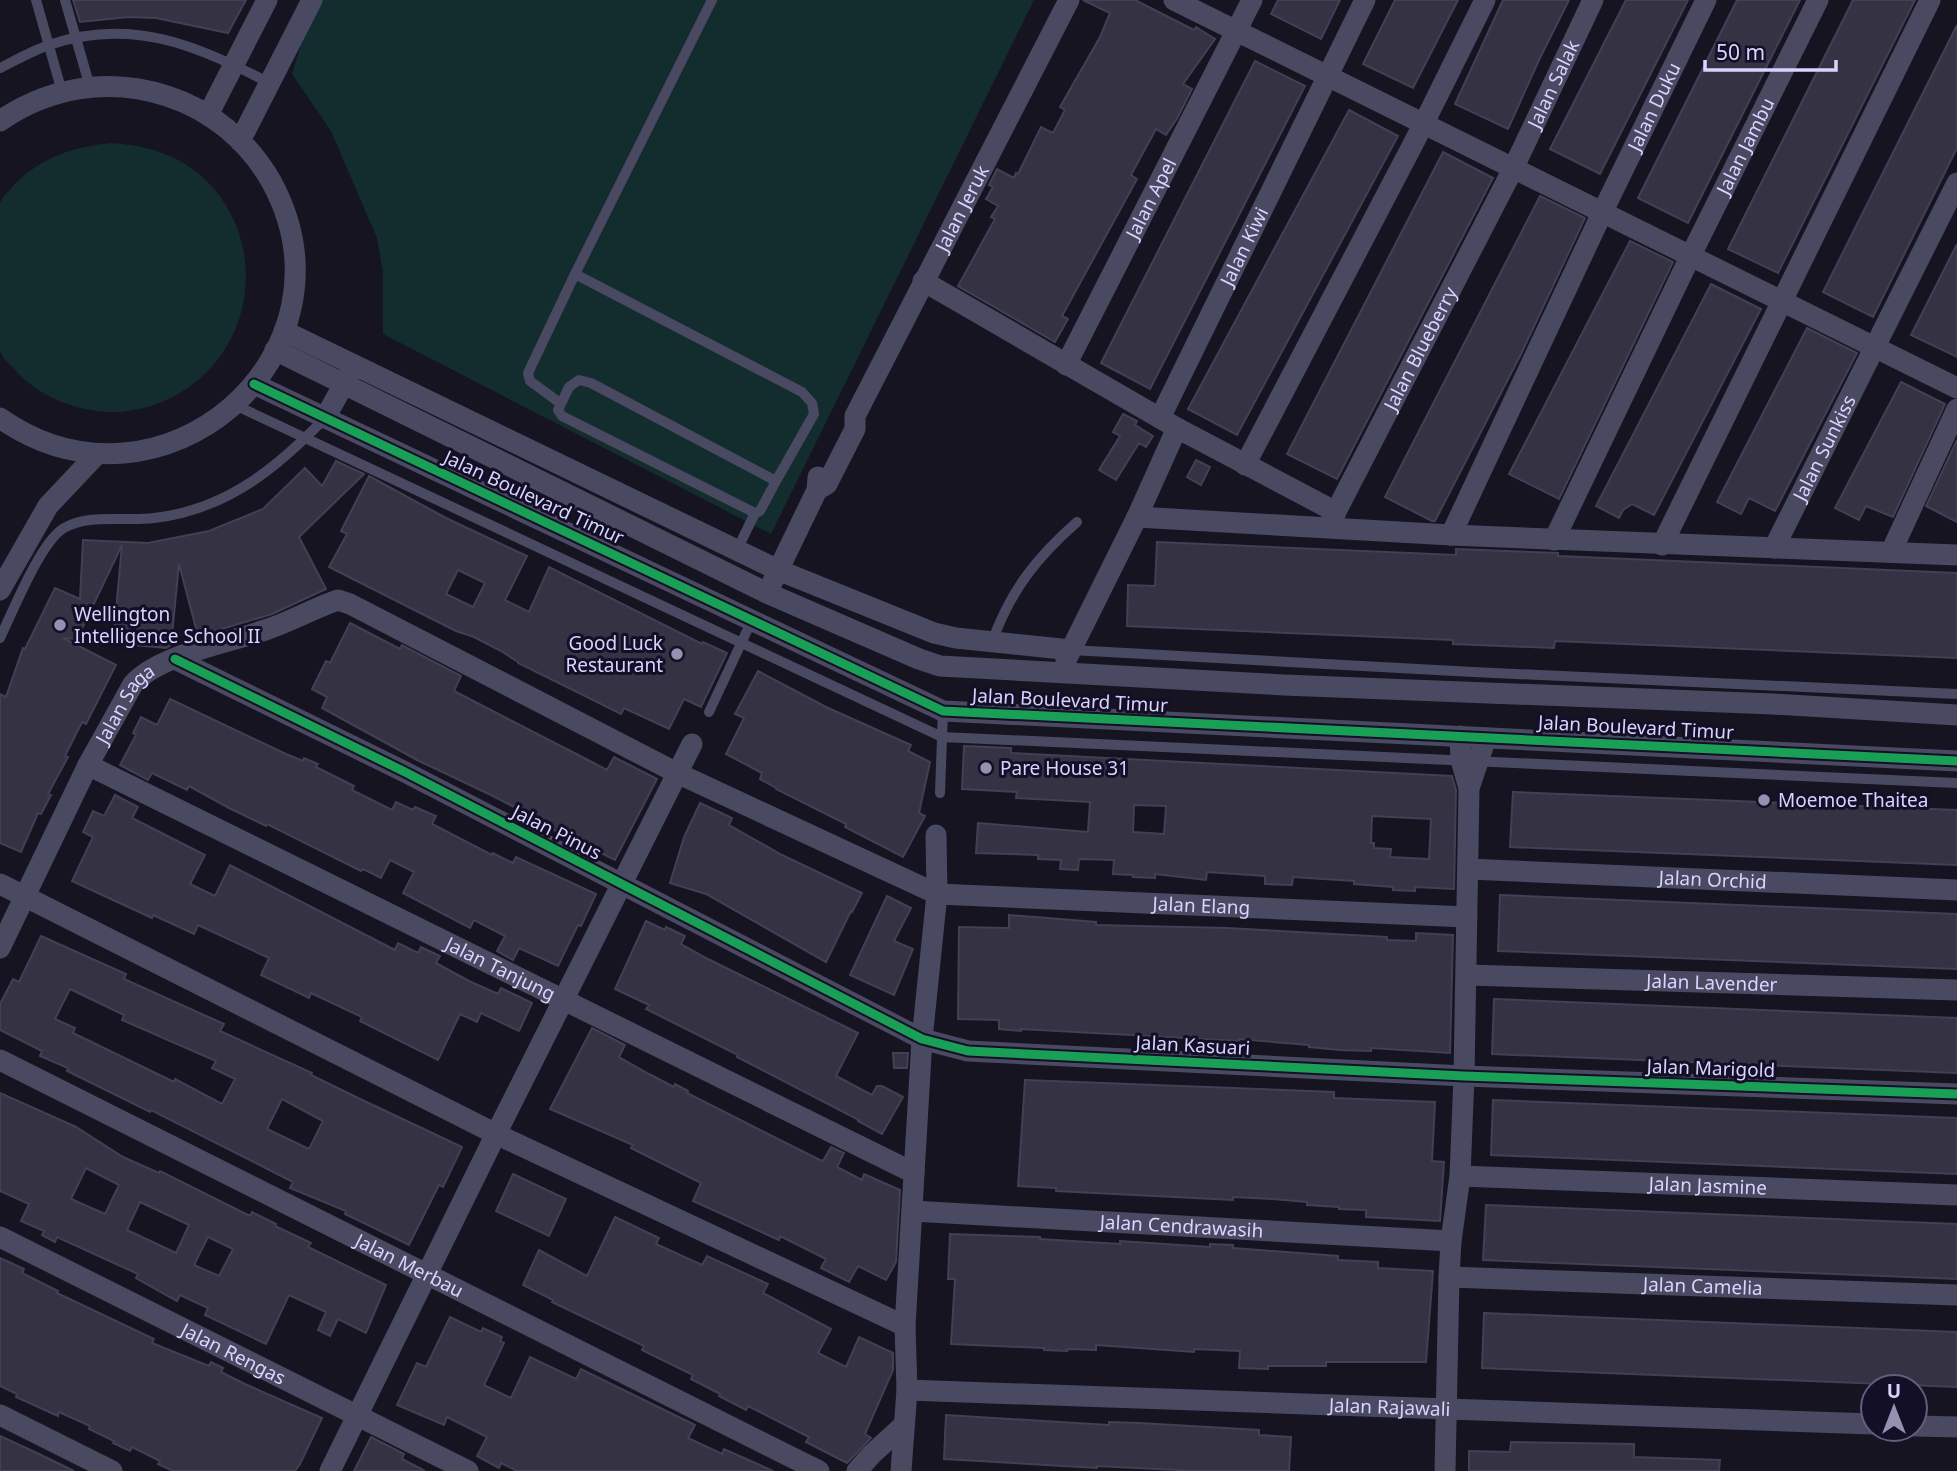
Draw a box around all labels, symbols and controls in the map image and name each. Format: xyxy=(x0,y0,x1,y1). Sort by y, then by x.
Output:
scale bar xyxy=(1705,28,1836,72)
street label: Jalan Salak xyxy=(1520,36,1585,134)
text: 50 m xyxy=(1716,38,1765,66)
street label: Jalan Duku xyxy=(1620,58,1687,157)
street label: Jalan Jambu xyxy=(1709,93,1780,201)
street label: Jalan Apel xyxy=(1119,153,1182,245)
street label: Jalan Jeruk xyxy=(928,161,995,258)
street label: Jalan Kiwi xyxy=(1213,203,1274,292)
street label: Jalan Blueberry xyxy=(1377,282,1463,416)
street label: Jalan Sunkiss xyxy=(1786,390,1862,507)
street label: Jalan Boulevard Timur xyxy=(438,443,629,550)
place label: Wellington Intelligence School II xyxy=(74,601,260,649)
marker: Wellington Intelligence School II xyxy=(52,617,68,633)
place label: Good Luck Restaurant xyxy=(565,630,663,678)
marker: Good Luck Restaurant xyxy=(669,646,685,662)
street label: Jalan Saga xyxy=(88,658,160,750)
street label: Jalan Boulevard Timur xyxy=(969,682,1169,718)
street label: Jalan Boulevard Timur xyxy=(1535,709,1735,745)
place label: Pare House 31 xyxy=(1000,755,1129,781)
marker: Pare House 31 xyxy=(978,760,994,776)
place label: Moemoe Thaitea xyxy=(1778,787,1928,813)
marker: Moemoe Thaitea xyxy=(1756,792,1772,808)
street label: Jalan Pinus xyxy=(506,797,606,866)
street label: Jalan Orchid xyxy=(1656,864,1767,895)
street label: Jalan Elang xyxy=(1150,890,1251,921)
street label: Jalan Tanjung xyxy=(439,930,560,1007)
street label: Jalan Lavender xyxy=(1644,967,1778,998)
street label: Jalan Kasuari xyxy=(1133,1029,1251,1061)
street label: Jalan Marigold xyxy=(1644,1053,1776,1083)
street label: Jalan Jasmine xyxy=(1646,1170,1767,1201)
street label: Jalan Cendrawasih xyxy=(1097,1208,1264,1244)
street label: Jalan Merbau xyxy=(349,1226,468,1304)
street label: Jalan Camelia xyxy=(1641,1271,1763,1301)
street label: Jalan Rengas xyxy=(175,1316,290,1391)
north arrow xyxy=(1859,1373,1929,1443)
text: U xyxy=(1887,1378,1901,1404)
street label: Jalan Rajawali xyxy=(1326,1392,1451,1422)

